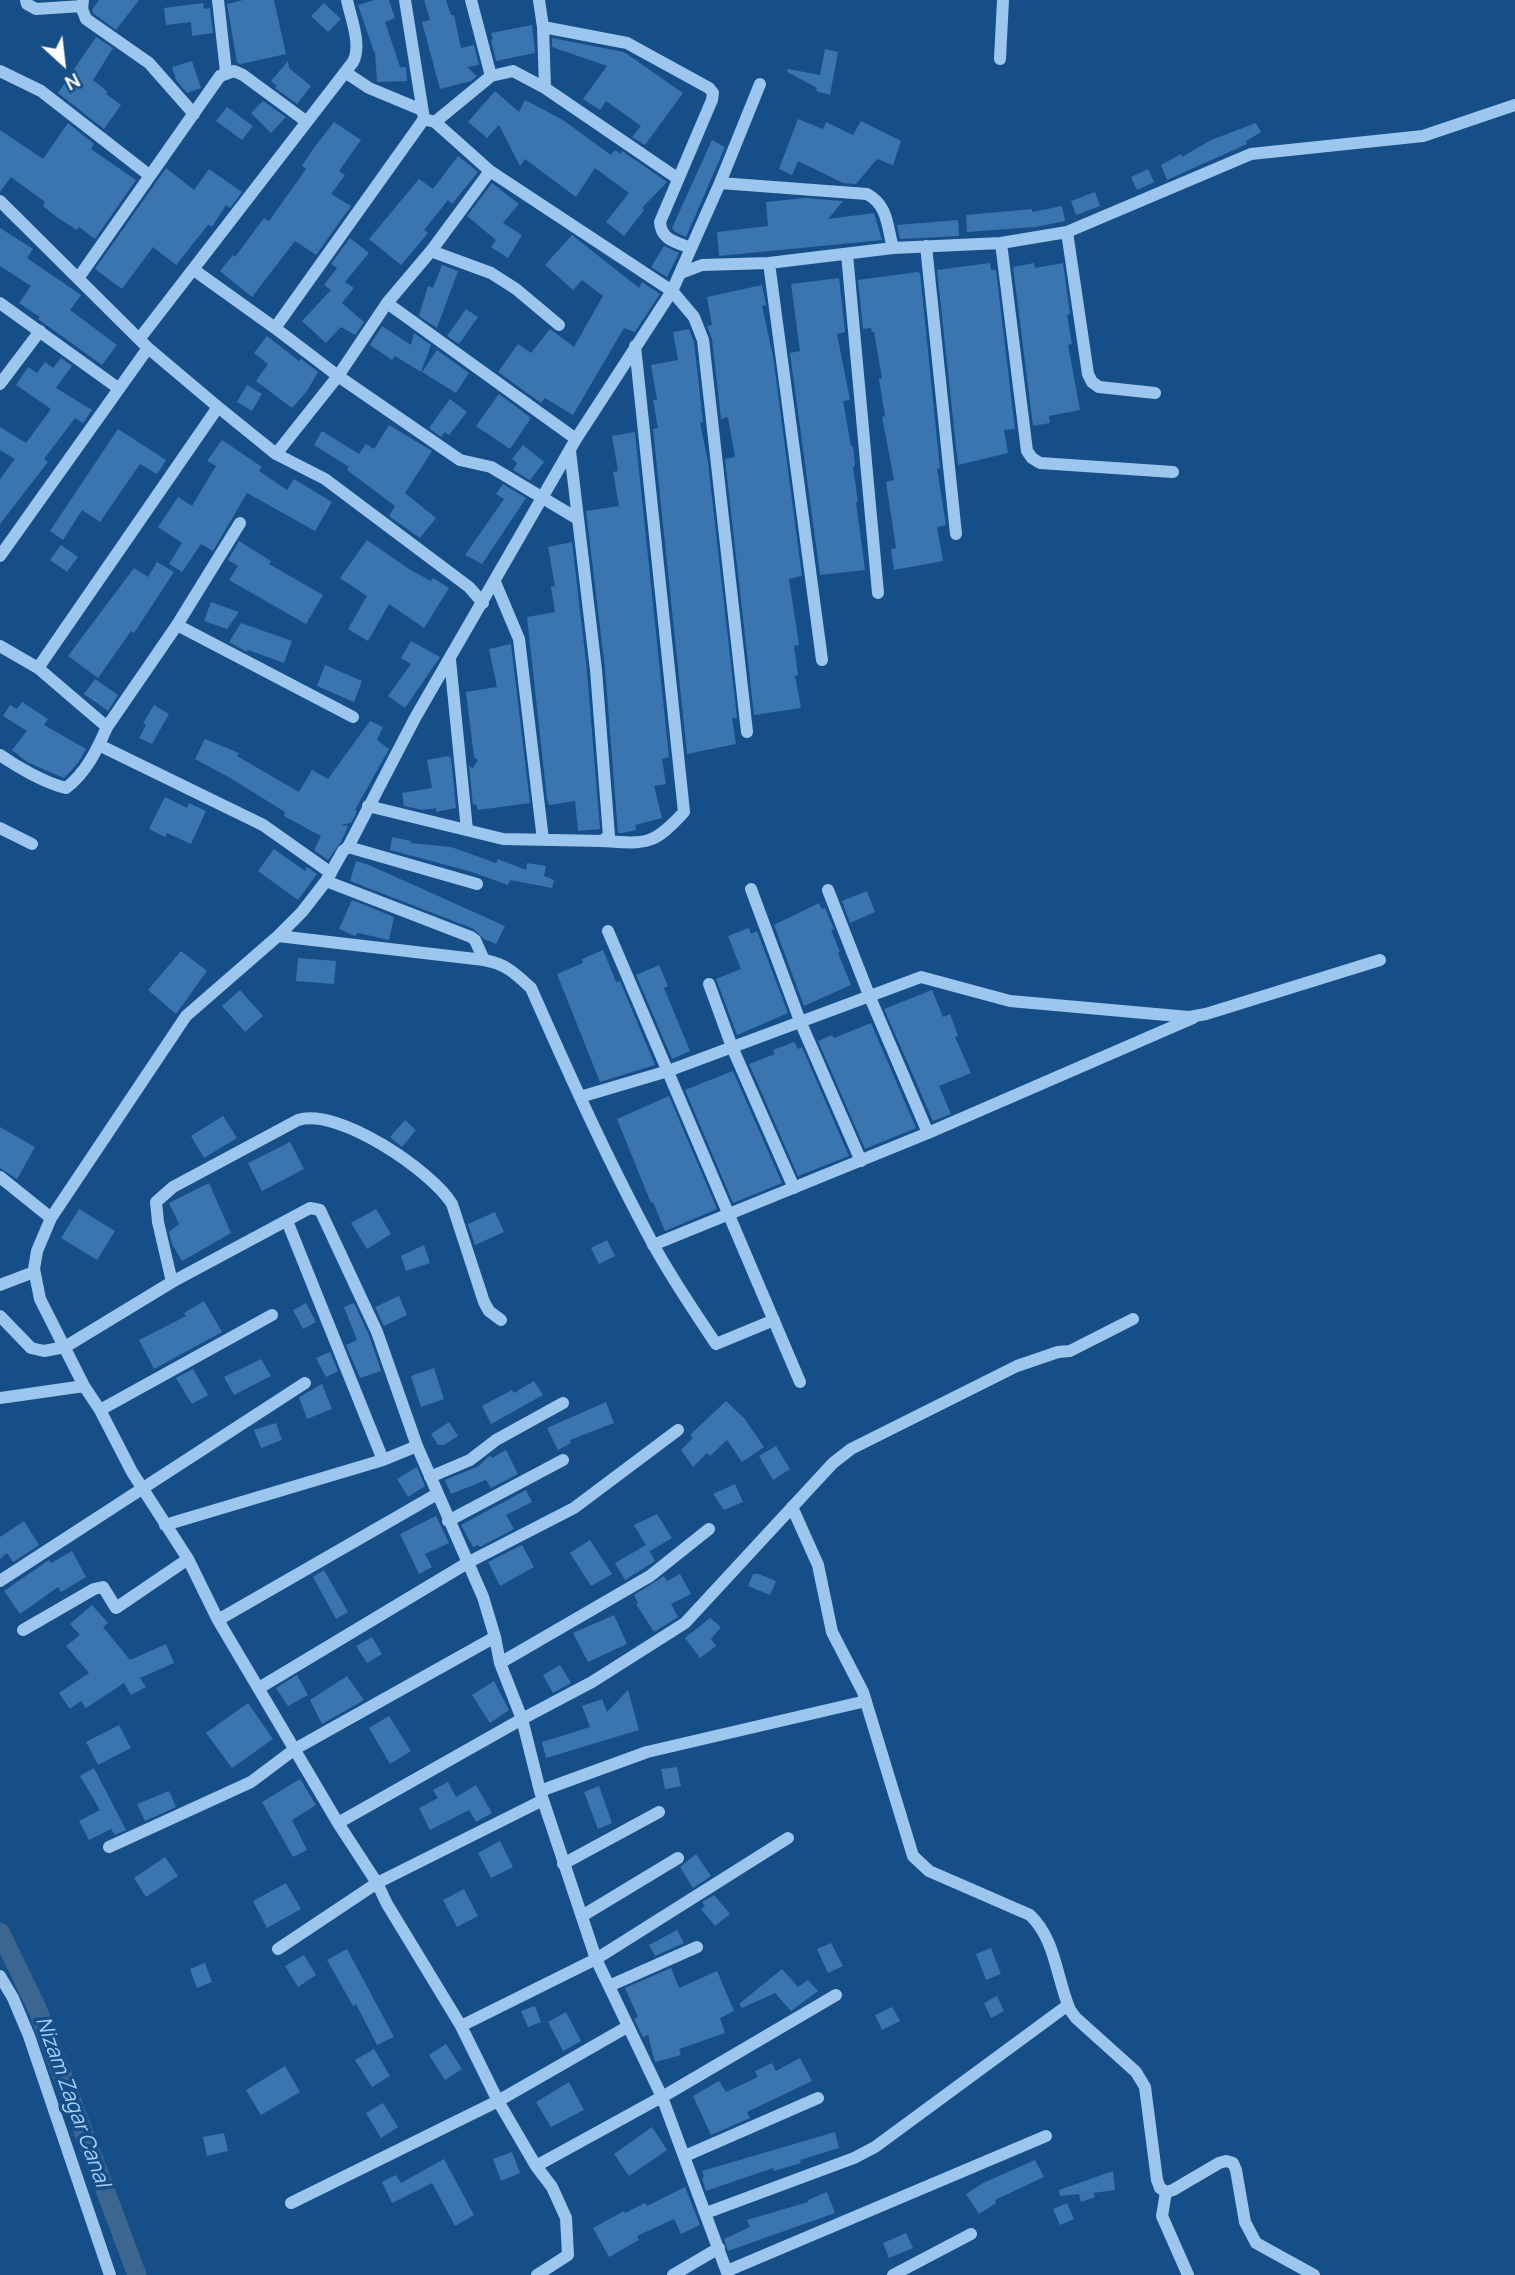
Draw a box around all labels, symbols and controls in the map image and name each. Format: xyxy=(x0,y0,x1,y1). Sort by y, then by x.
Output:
north arrow xyxy=(28,28,98,98)
text: N xyxy=(61,67,85,96)
water label: Nizam Zagar Canal xyxy=(29,2013,115,2191)

